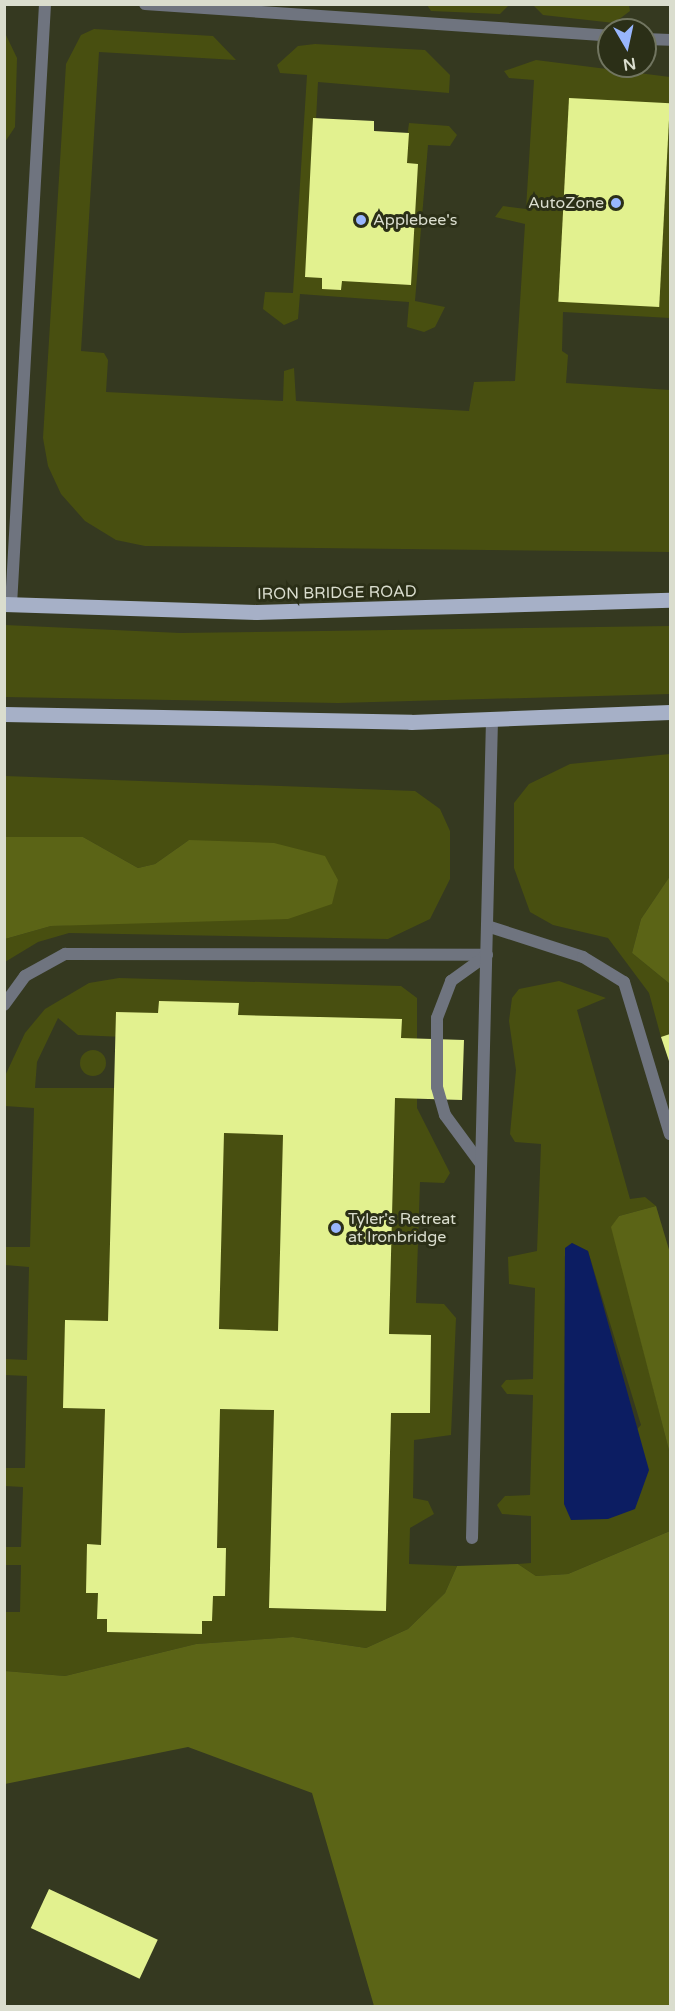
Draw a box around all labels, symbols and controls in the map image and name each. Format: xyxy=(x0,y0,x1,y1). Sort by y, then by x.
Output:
north arrow xyxy=(597,18,657,78)
text: N xyxy=(622,53,637,75)
place label: AutoZone xyxy=(528,193,604,213)
marker: AutoZone xyxy=(609,196,623,210)
place label: Applebee's xyxy=(373,210,458,230)
marker: Applebee's xyxy=(354,213,368,227)
street label: IRON BRIDGE ROAD xyxy=(257,582,417,604)
place label: Tyler's Retreat at Ironbridge xyxy=(348,1209,456,1247)
marker: Tyler's Retreat at Ironbridge xyxy=(329,1221,343,1235)

